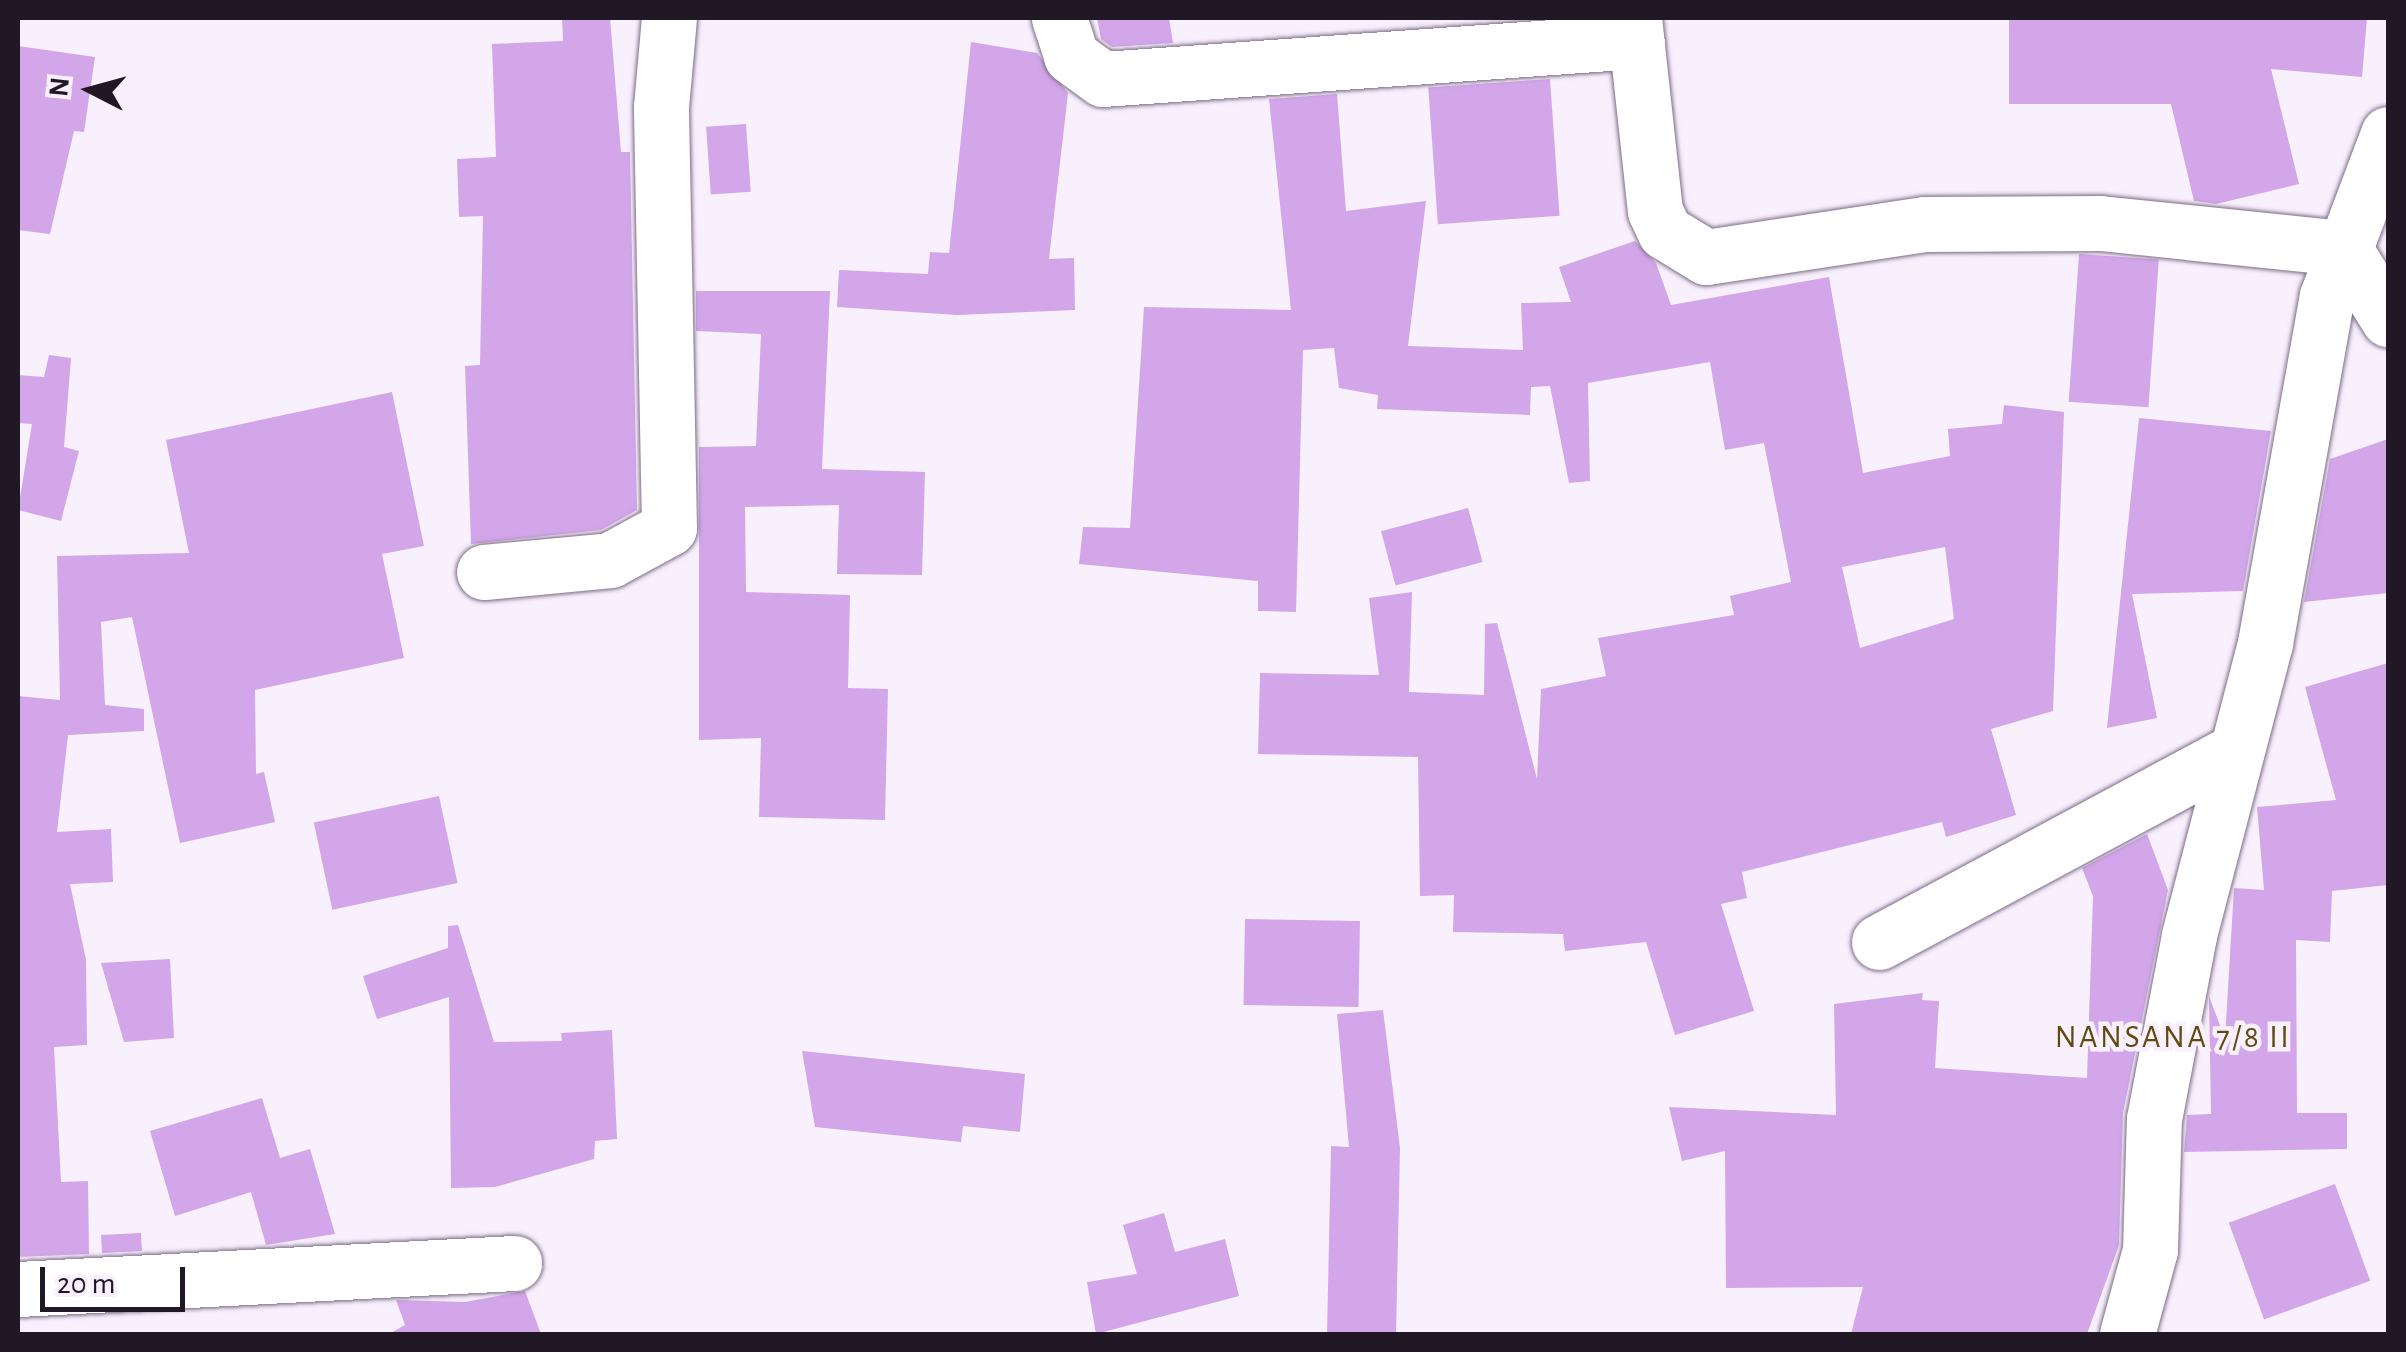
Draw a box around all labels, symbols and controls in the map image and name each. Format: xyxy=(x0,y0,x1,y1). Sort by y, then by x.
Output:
north arrow xyxy=(40,40,140,140)
text: N xyxy=(45,76,75,98)
district label: NANSANA 7/8 II xyxy=(2055,1018,2291,1056)
scale bar xyxy=(45,1247,190,1309)
text: 20 m xyxy=(57,1269,115,1299)

